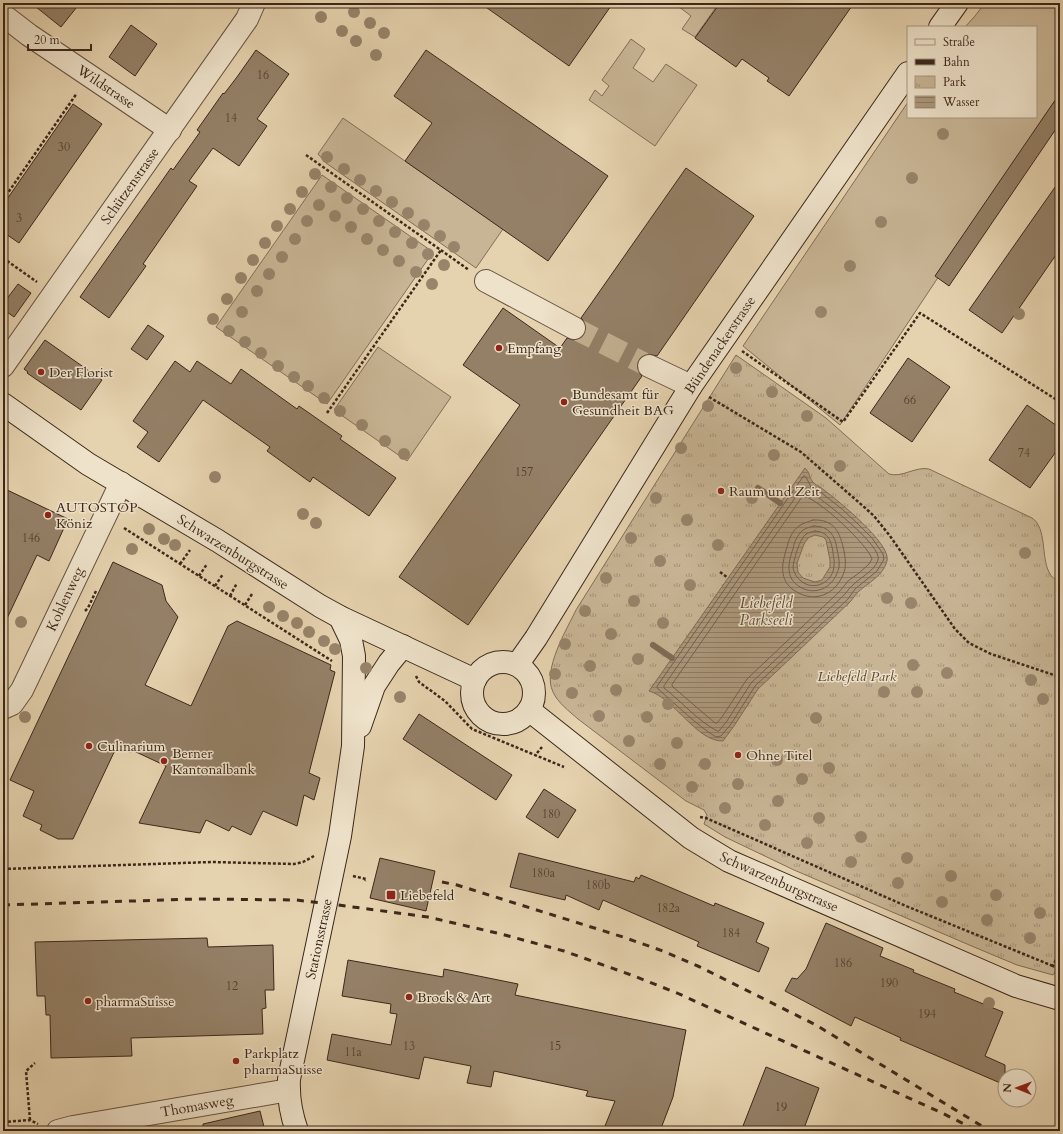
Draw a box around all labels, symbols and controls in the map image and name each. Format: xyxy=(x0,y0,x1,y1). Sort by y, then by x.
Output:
scale bar xyxy=(28,26,91,52)
legend xyxy=(907,26,1037,118)
text: 20 m xyxy=(34,32,61,48)
text: Straße xyxy=(943,34,975,50)
text: Bahn xyxy=(943,54,970,70)
street label: Wildstrasse xyxy=(72,60,139,113)
house number: 16 xyxy=(257,67,269,83)
text: Park xyxy=(943,74,967,90)
text: Wasser xyxy=(942,94,980,110)
house number: 14 xyxy=(225,110,237,126)
house number: 30 xyxy=(58,139,70,155)
street label: Schützenstrasse xyxy=(96,144,164,228)
house number: 3 xyxy=(16,210,22,226)
street label: Bündenackerstrasse xyxy=(680,292,760,398)
place label: Empfang xyxy=(507,339,561,358)
marker: Empfang xyxy=(494,343,504,353)
place label: Der Florist xyxy=(49,363,113,382)
marker: Der Florist xyxy=(36,367,46,377)
place label: Bundesamt für Gesundheit BAG xyxy=(572,385,674,420)
house number: 66 xyxy=(904,392,916,408)
marker: Bundesamt für Gesundheit BAG xyxy=(559,397,569,407)
house number: 74 xyxy=(1018,445,1030,461)
house number: 157 xyxy=(515,464,533,480)
place label: Raum und Zeit xyxy=(729,482,820,501)
marker: Raum und Zeit xyxy=(716,486,726,496)
place label: AUTOSTOP Köniz xyxy=(56,498,137,533)
marker: AUTOSTOP Köniz xyxy=(43,510,53,520)
street label: Schwarzenburgstrasse xyxy=(174,510,292,594)
house number: 146 xyxy=(22,530,40,546)
street label: Kohlenweg xyxy=(42,564,88,634)
water label: Liebefeld Parkseeli xyxy=(740,593,793,630)
park label: Liebefeld Park xyxy=(817,667,897,686)
place label: Culinarium xyxy=(97,737,166,756)
marker: Culinarium xyxy=(84,741,94,751)
place label: Berner Kantonalbank xyxy=(172,744,256,779)
place label: Ohne Titel xyxy=(746,746,813,765)
marker: Ohne Titel xyxy=(733,750,743,760)
marker: Berner Kantonalbank xyxy=(159,756,169,766)
house number: 180 xyxy=(542,806,560,822)
street label: Schwarzenburgstrasse xyxy=(717,847,841,917)
house number: 180a xyxy=(531,865,556,881)
house number: 180b xyxy=(586,877,610,893)
place label: Liebefeld xyxy=(400,886,455,905)
marker: Liebefeld xyxy=(385,889,397,901)
street label: Stationsstrasse xyxy=(301,897,337,981)
house number: 182a xyxy=(656,900,681,916)
house number: 184 xyxy=(722,925,740,941)
house number: 186 xyxy=(834,955,852,971)
house number: 190 xyxy=(880,975,898,991)
house number: 12 xyxy=(226,978,238,994)
place label: Brock & Art xyxy=(417,988,491,1007)
place label: pharmaSuisse xyxy=(96,992,175,1011)
marker: Brock & Art xyxy=(404,992,414,1002)
marker: pharmaSuisse xyxy=(83,996,93,1006)
house number: 194 xyxy=(918,1006,936,1022)
house number: 13 xyxy=(403,1038,415,1054)
house number: 15 xyxy=(549,1038,561,1054)
place label: Parkplatz pharmaSuisse xyxy=(244,1044,323,1079)
house number: 11a xyxy=(344,1044,363,1060)
marker: Parkplatz pharmaSuisse xyxy=(231,1056,241,1066)
north arrow xyxy=(997,1068,1037,1108)
text: N xyxy=(1000,1082,1015,1093)
street label: Thomasweg xyxy=(159,1090,235,1122)
house number: 19 xyxy=(775,1099,787,1115)

